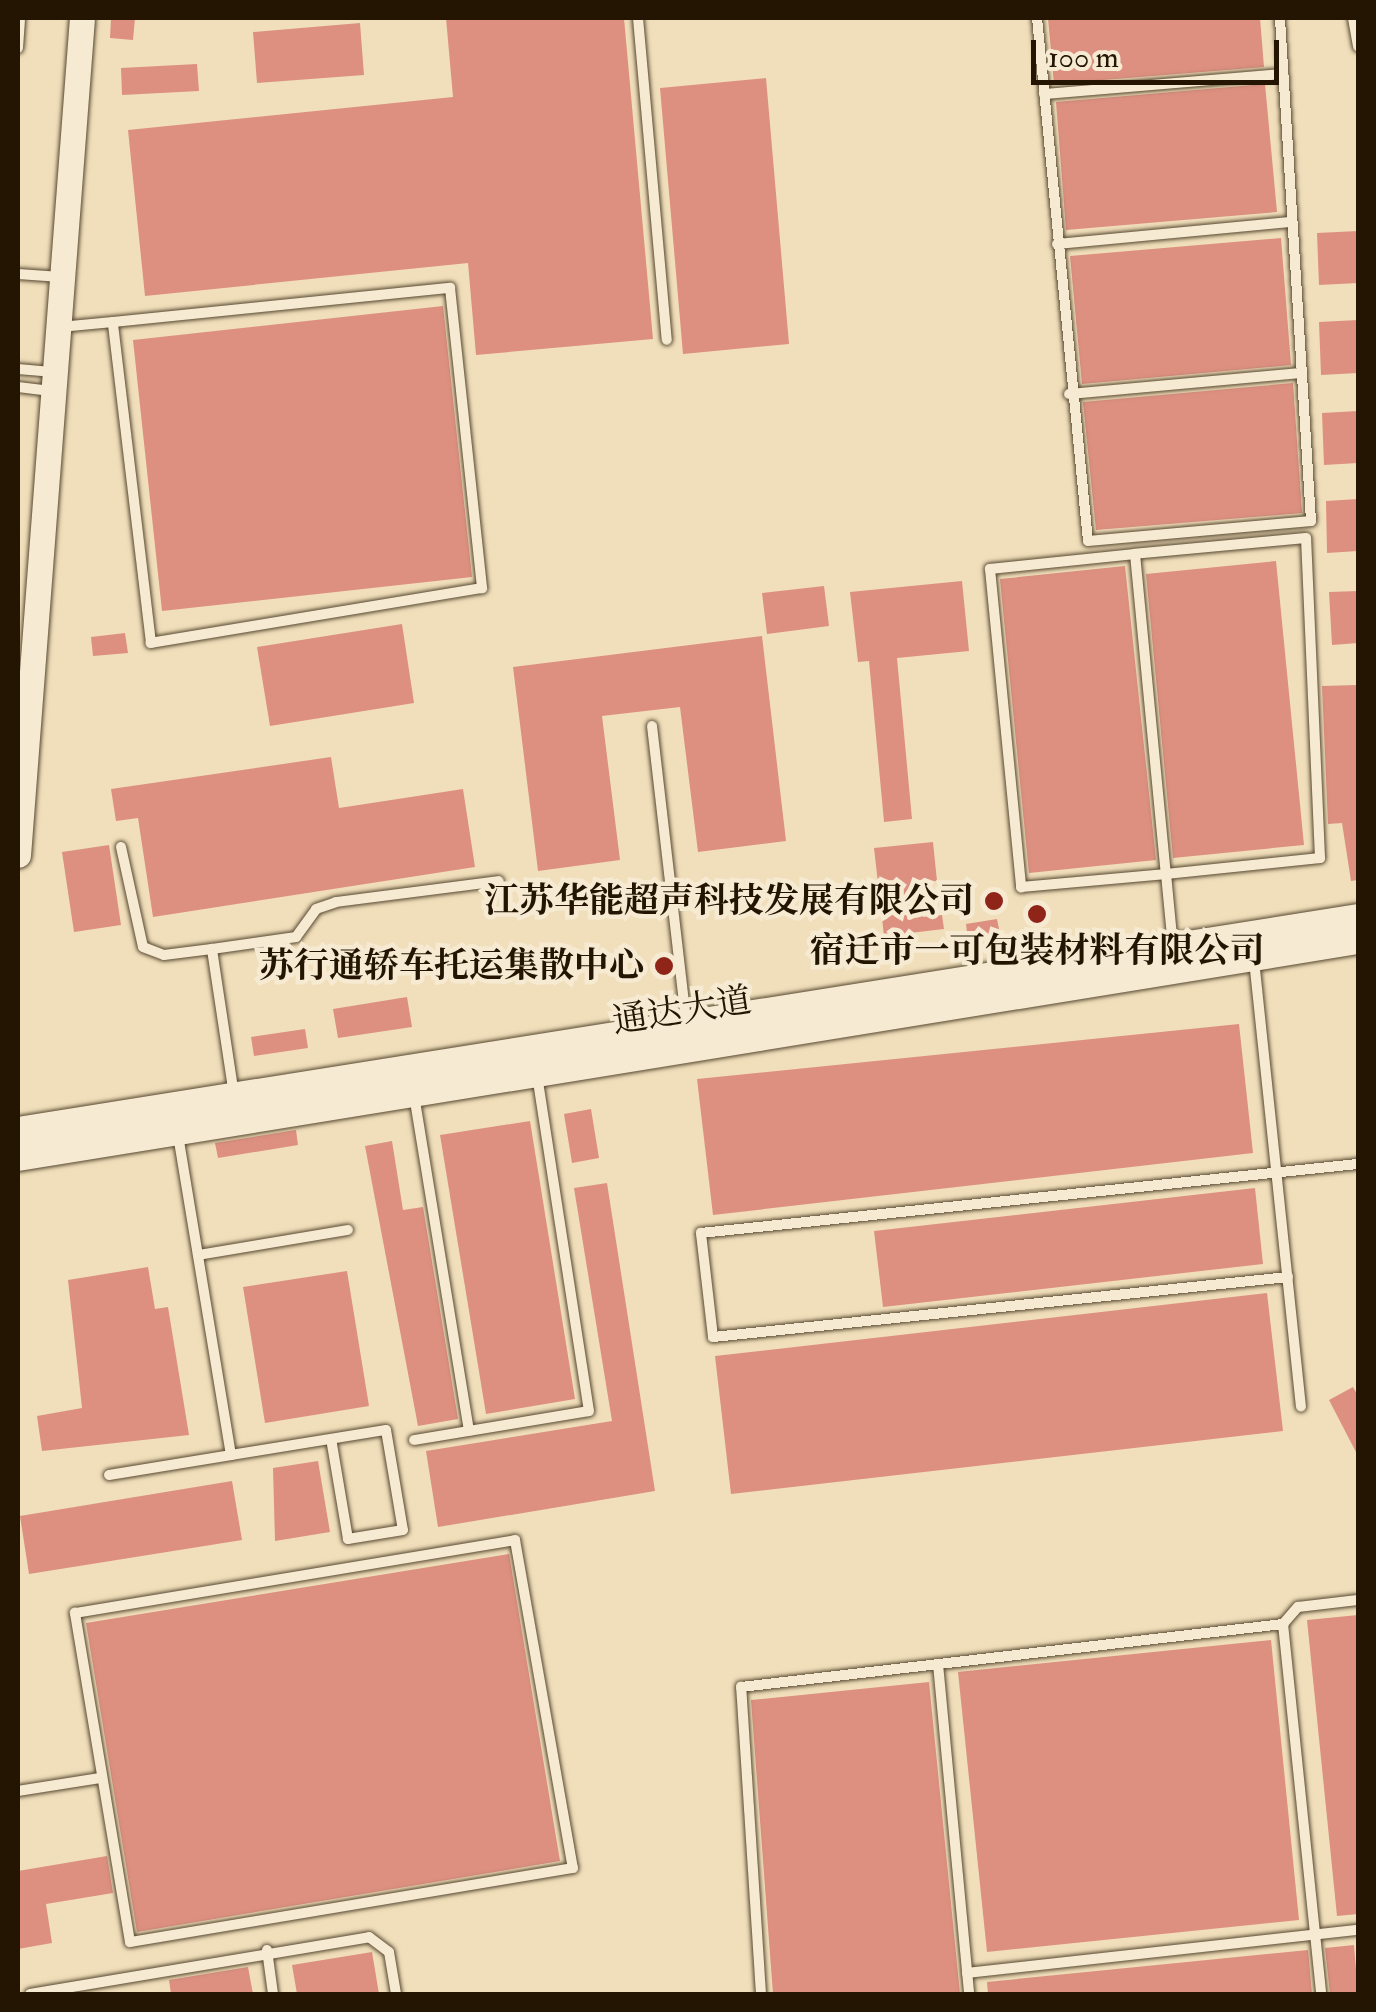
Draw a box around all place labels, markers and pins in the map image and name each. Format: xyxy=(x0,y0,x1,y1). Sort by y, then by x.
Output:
place label: 江苏华能超声科技发展有限公司 xyxy=(484,880,974,922)
marker: 江苏华能超声科技发展有限公司 xyxy=(983,890,1005,912)
marker: 宿迁市一可包装材料有限公司 xyxy=(1026,903,1048,925)
place label: 宿迁市一可包装材料有限公司 xyxy=(810,930,1264,972)
place label: 苏行通轿车托运集散中心 xyxy=(259,945,644,987)
marker: 苏行通轿车托运集散中心 xyxy=(653,955,675,977)

